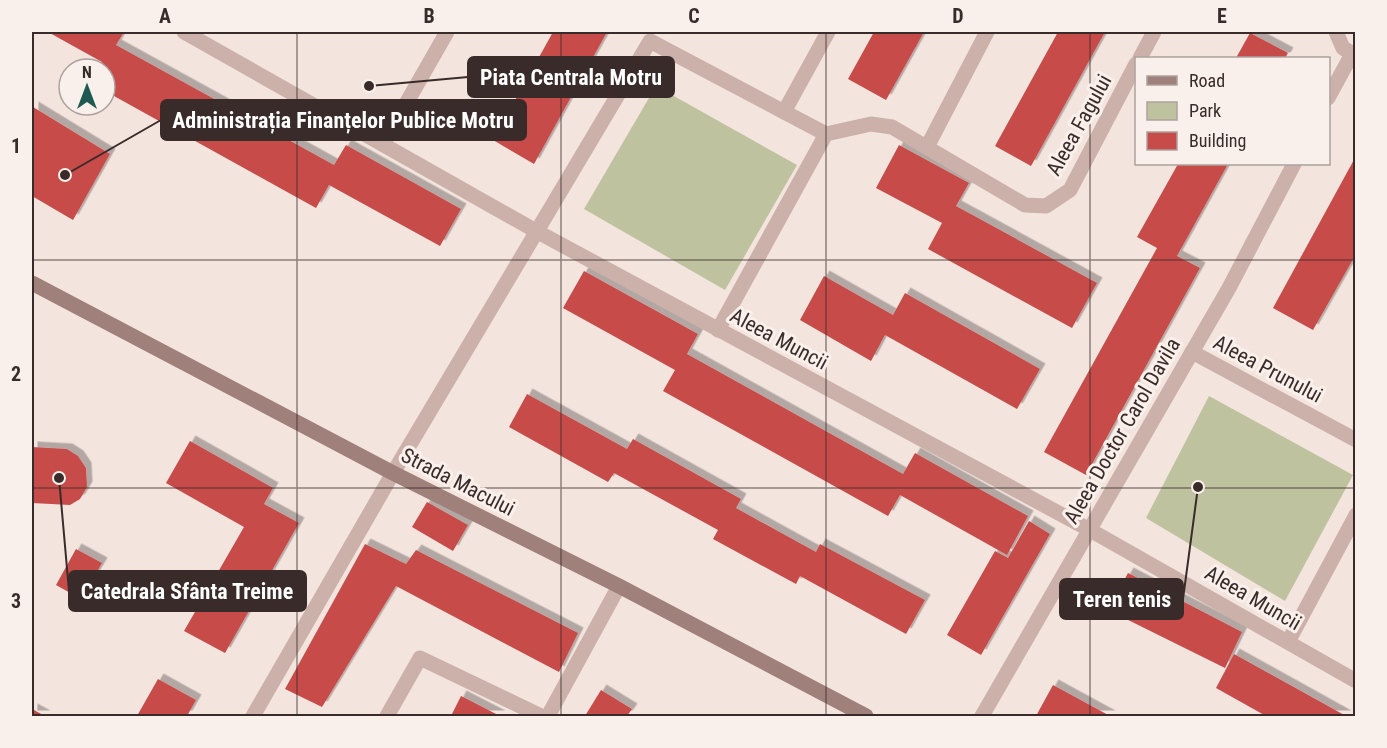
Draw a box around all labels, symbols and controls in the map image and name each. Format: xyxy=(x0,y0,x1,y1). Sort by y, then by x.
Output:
text: A xyxy=(159,4,171,28)
text: B xyxy=(423,4,435,28)
text: C xyxy=(688,4,700,28)
text: D xyxy=(952,4,964,28)
text: E xyxy=(1217,4,1227,28)
north arrow xyxy=(57,57,117,117)
callout: Piata Centrala Motru xyxy=(468,57,674,97)
legend xyxy=(1135,57,1330,165)
text: N xyxy=(82,63,92,82)
text: Piata Centrala Motru xyxy=(480,65,662,90)
street label: Aleea Fagului xyxy=(1041,70,1117,180)
text: Road xyxy=(1189,70,1225,91)
callout: Administrația Finanțelor Publice Motru xyxy=(161,100,526,140)
text: Park xyxy=(1189,100,1221,121)
text: Administrația Finanțelor Publice Motru xyxy=(172,108,514,134)
text: Building xyxy=(1189,130,1246,151)
text: 1 xyxy=(11,134,21,158)
street label: Aleea Muncii xyxy=(726,303,832,375)
street label: Aleea Prunului xyxy=(1209,330,1327,408)
street label: Aleea Doctor Carol Davila xyxy=(1059,334,1185,528)
text: 2 xyxy=(11,362,21,386)
street label: Strada Macului xyxy=(397,443,519,521)
street label: Aleea Muncii xyxy=(1201,561,1305,635)
callout: Catedrala Sfânta Treime xyxy=(69,571,306,611)
text: Catedrala Sfânta Treime xyxy=(81,579,293,604)
callout: Teren tenis xyxy=(1060,579,1183,619)
text: Teren tenis xyxy=(1073,587,1171,612)
text: 3 xyxy=(11,589,21,613)

